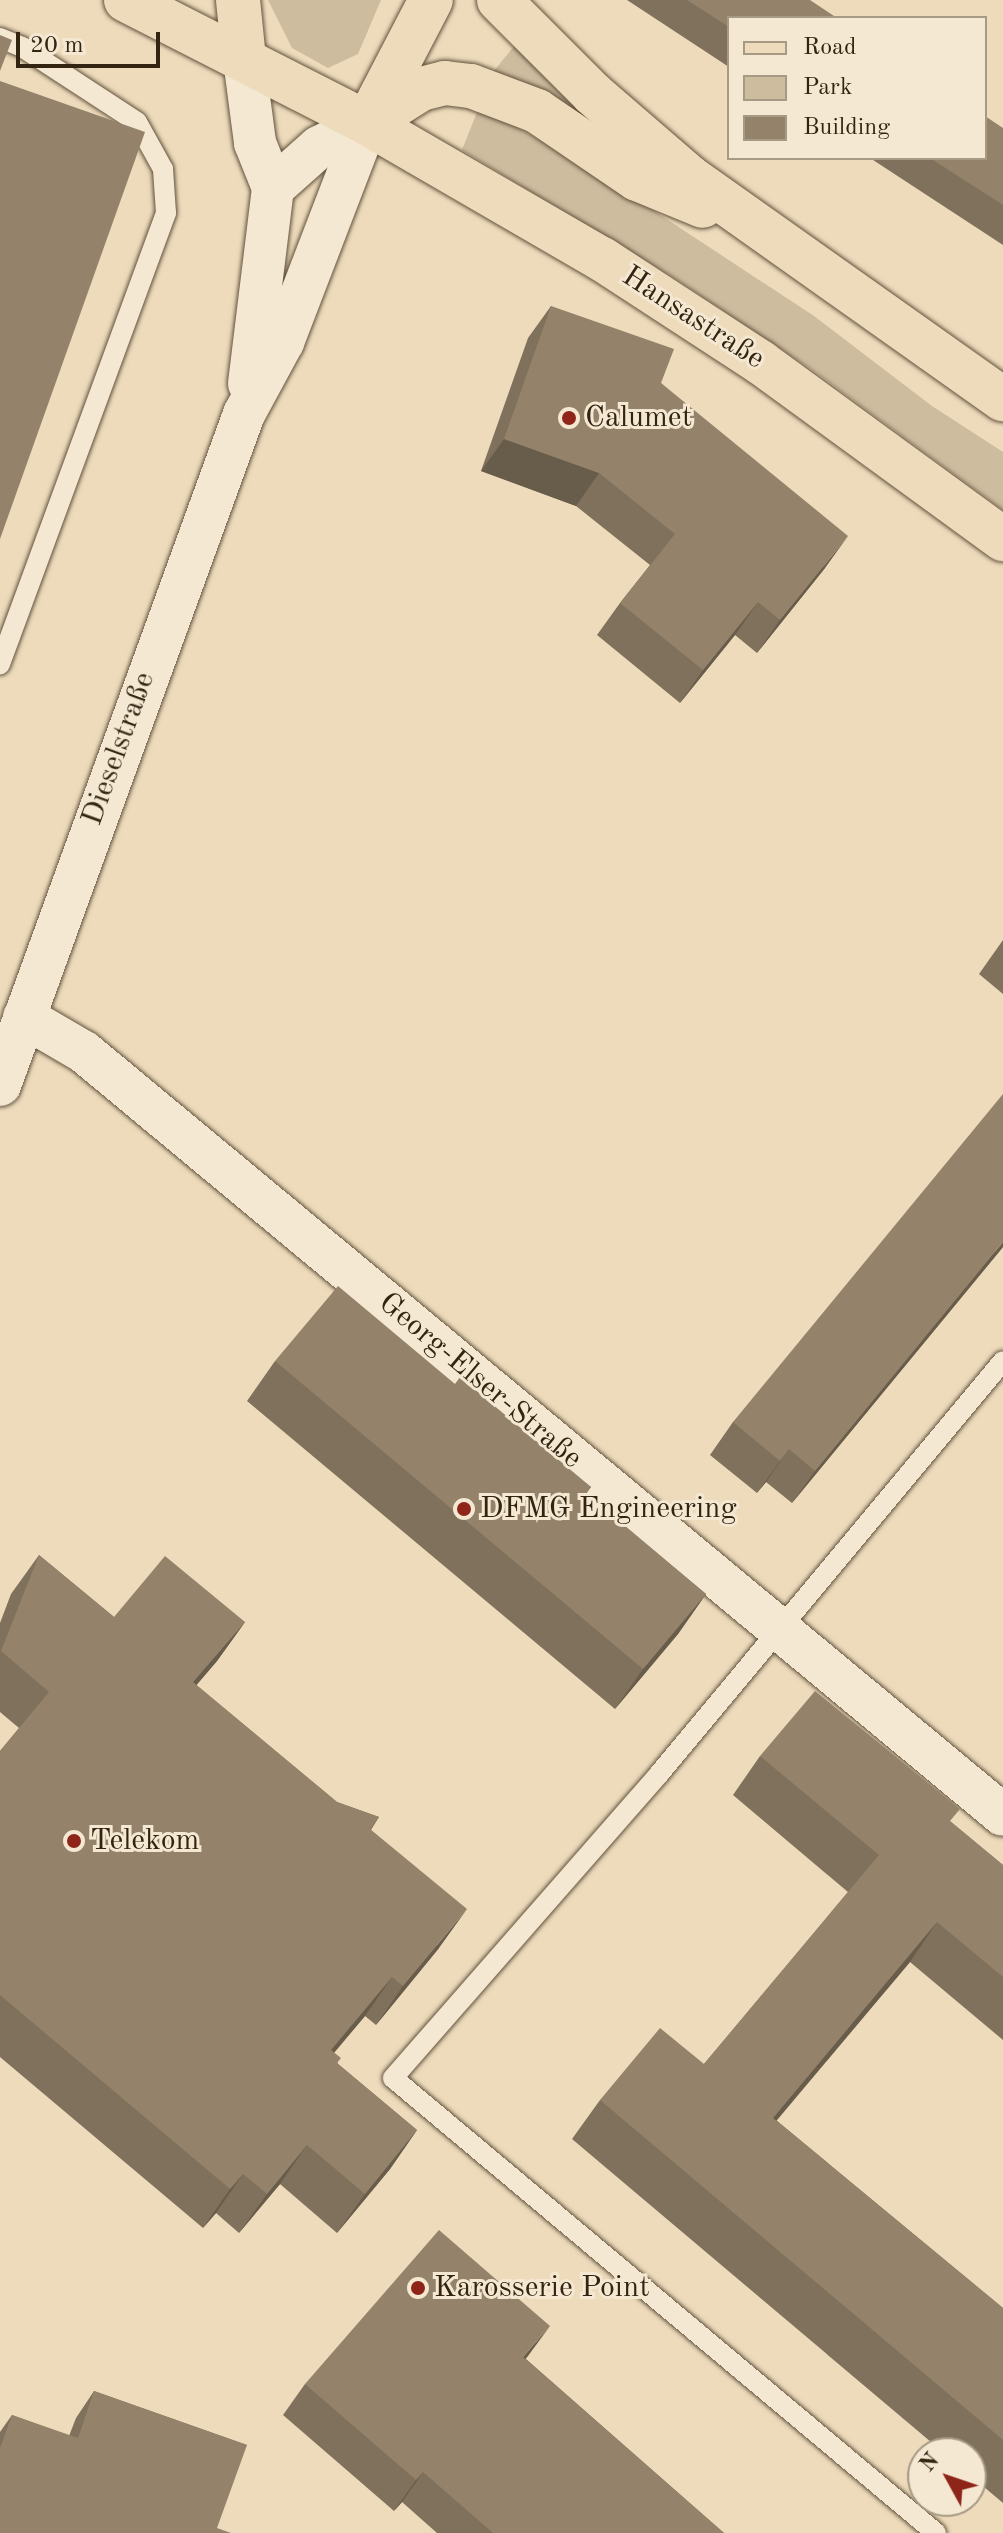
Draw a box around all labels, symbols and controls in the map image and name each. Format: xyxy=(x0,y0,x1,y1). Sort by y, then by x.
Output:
scale bar xyxy=(20,16,164,66)
legend xyxy=(727,16,987,160)
text: 20 m xyxy=(30,34,84,58)
text: Road xyxy=(803,36,856,60)
text: Park xyxy=(803,76,852,100)
text: Building xyxy=(803,116,890,140)
street label: Hansastraße xyxy=(615,259,771,377)
place label: Calumet xyxy=(585,400,692,436)
marker: Calumet xyxy=(560,409,578,427)
street label: Dieselstraße xyxy=(75,667,163,831)
street label: Georg-Elser-Straße xyxy=(371,1285,589,1477)
place label: DFMG Engineering xyxy=(480,1491,737,1527)
marker: DFMG Engineering xyxy=(455,1500,473,1518)
place label: Telekom xyxy=(90,1823,199,1859)
marker: Telekom xyxy=(65,1832,83,1850)
place label: Karosserie Point xyxy=(434,2270,650,2306)
marker: Karosserie Point xyxy=(409,2279,427,2297)
north arrow xyxy=(907,2437,987,2517)
text: N xyxy=(916,2449,944,2476)

